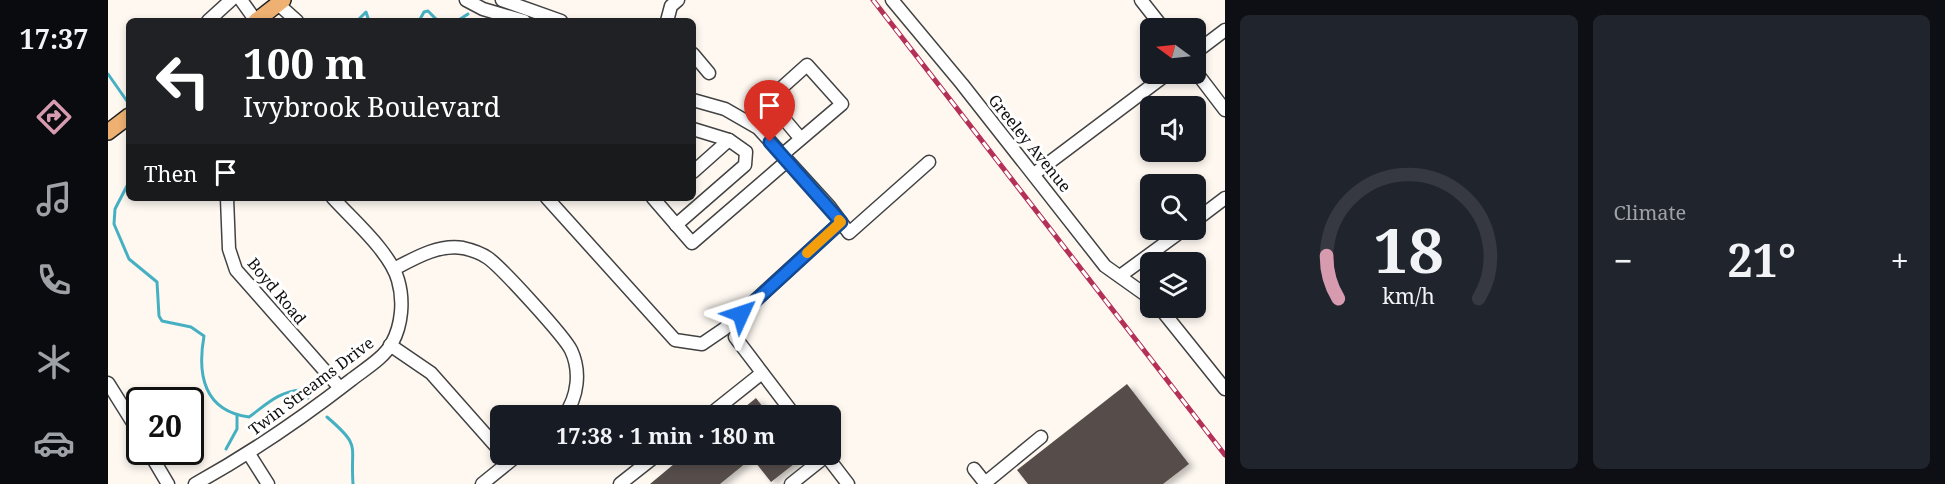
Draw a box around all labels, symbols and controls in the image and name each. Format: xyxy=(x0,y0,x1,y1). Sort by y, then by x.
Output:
north arrow xyxy=(1140,18,1206,84)
map controls xyxy=(1140,18,1206,318)
text: 17:37 xyxy=(19,20,89,57)
text: 100 m xyxy=(243,34,367,91)
icon: left xyxy=(144,42,222,120)
pin xyxy=(744,80,795,142)
text: Ivybrook Boulevard xyxy=(243,88,500,125)
icon: arrive xyxy=(753,89,786,122)
street label: Greeley Avenue xyxy=(984,89,1076,197)
icon: directions xyxy=(33,96,75,138)
button: sound xyxy=(1140,96,1206,162)
icon: arrive xyxy=(209,156,242,189)
text: Then xyxy=(144,158,197,188)
button: search xyxy=(1140,174,1206,240)
icon: music xyxy=(33,178,75,220)
text: Climate xyxy=(1614,199,1686,226)
text: 18 xyxy=(1373,206,1444,291)
text: 21° xyxy=(1727,229,1796,290)
text: − xyxy=(1614,238,1633,283)
text: + xyxy=(1891,238,1909,283)
button: layers xyxy=(1140,252,1206,318)
street label: Boyd Road xyxy=(243,253,312,329)
icon: phone xyxy=(33,259,75,301)
text: km/h xyxy=(1382,281,1435,310)
position arrow xyxy=(709,282,773,346)
street label: Twin Streams Drive xyxy=(244,332,378,440)
icon: climate xyxy=(33,341,75,383)
speed limit sign: 20 xyxy=(126,387,204,465)
text: 17:38 · 1 min · 180 m xyxy=(556,420,775,450)
icon: car xyxy=(33,422,75,464)

